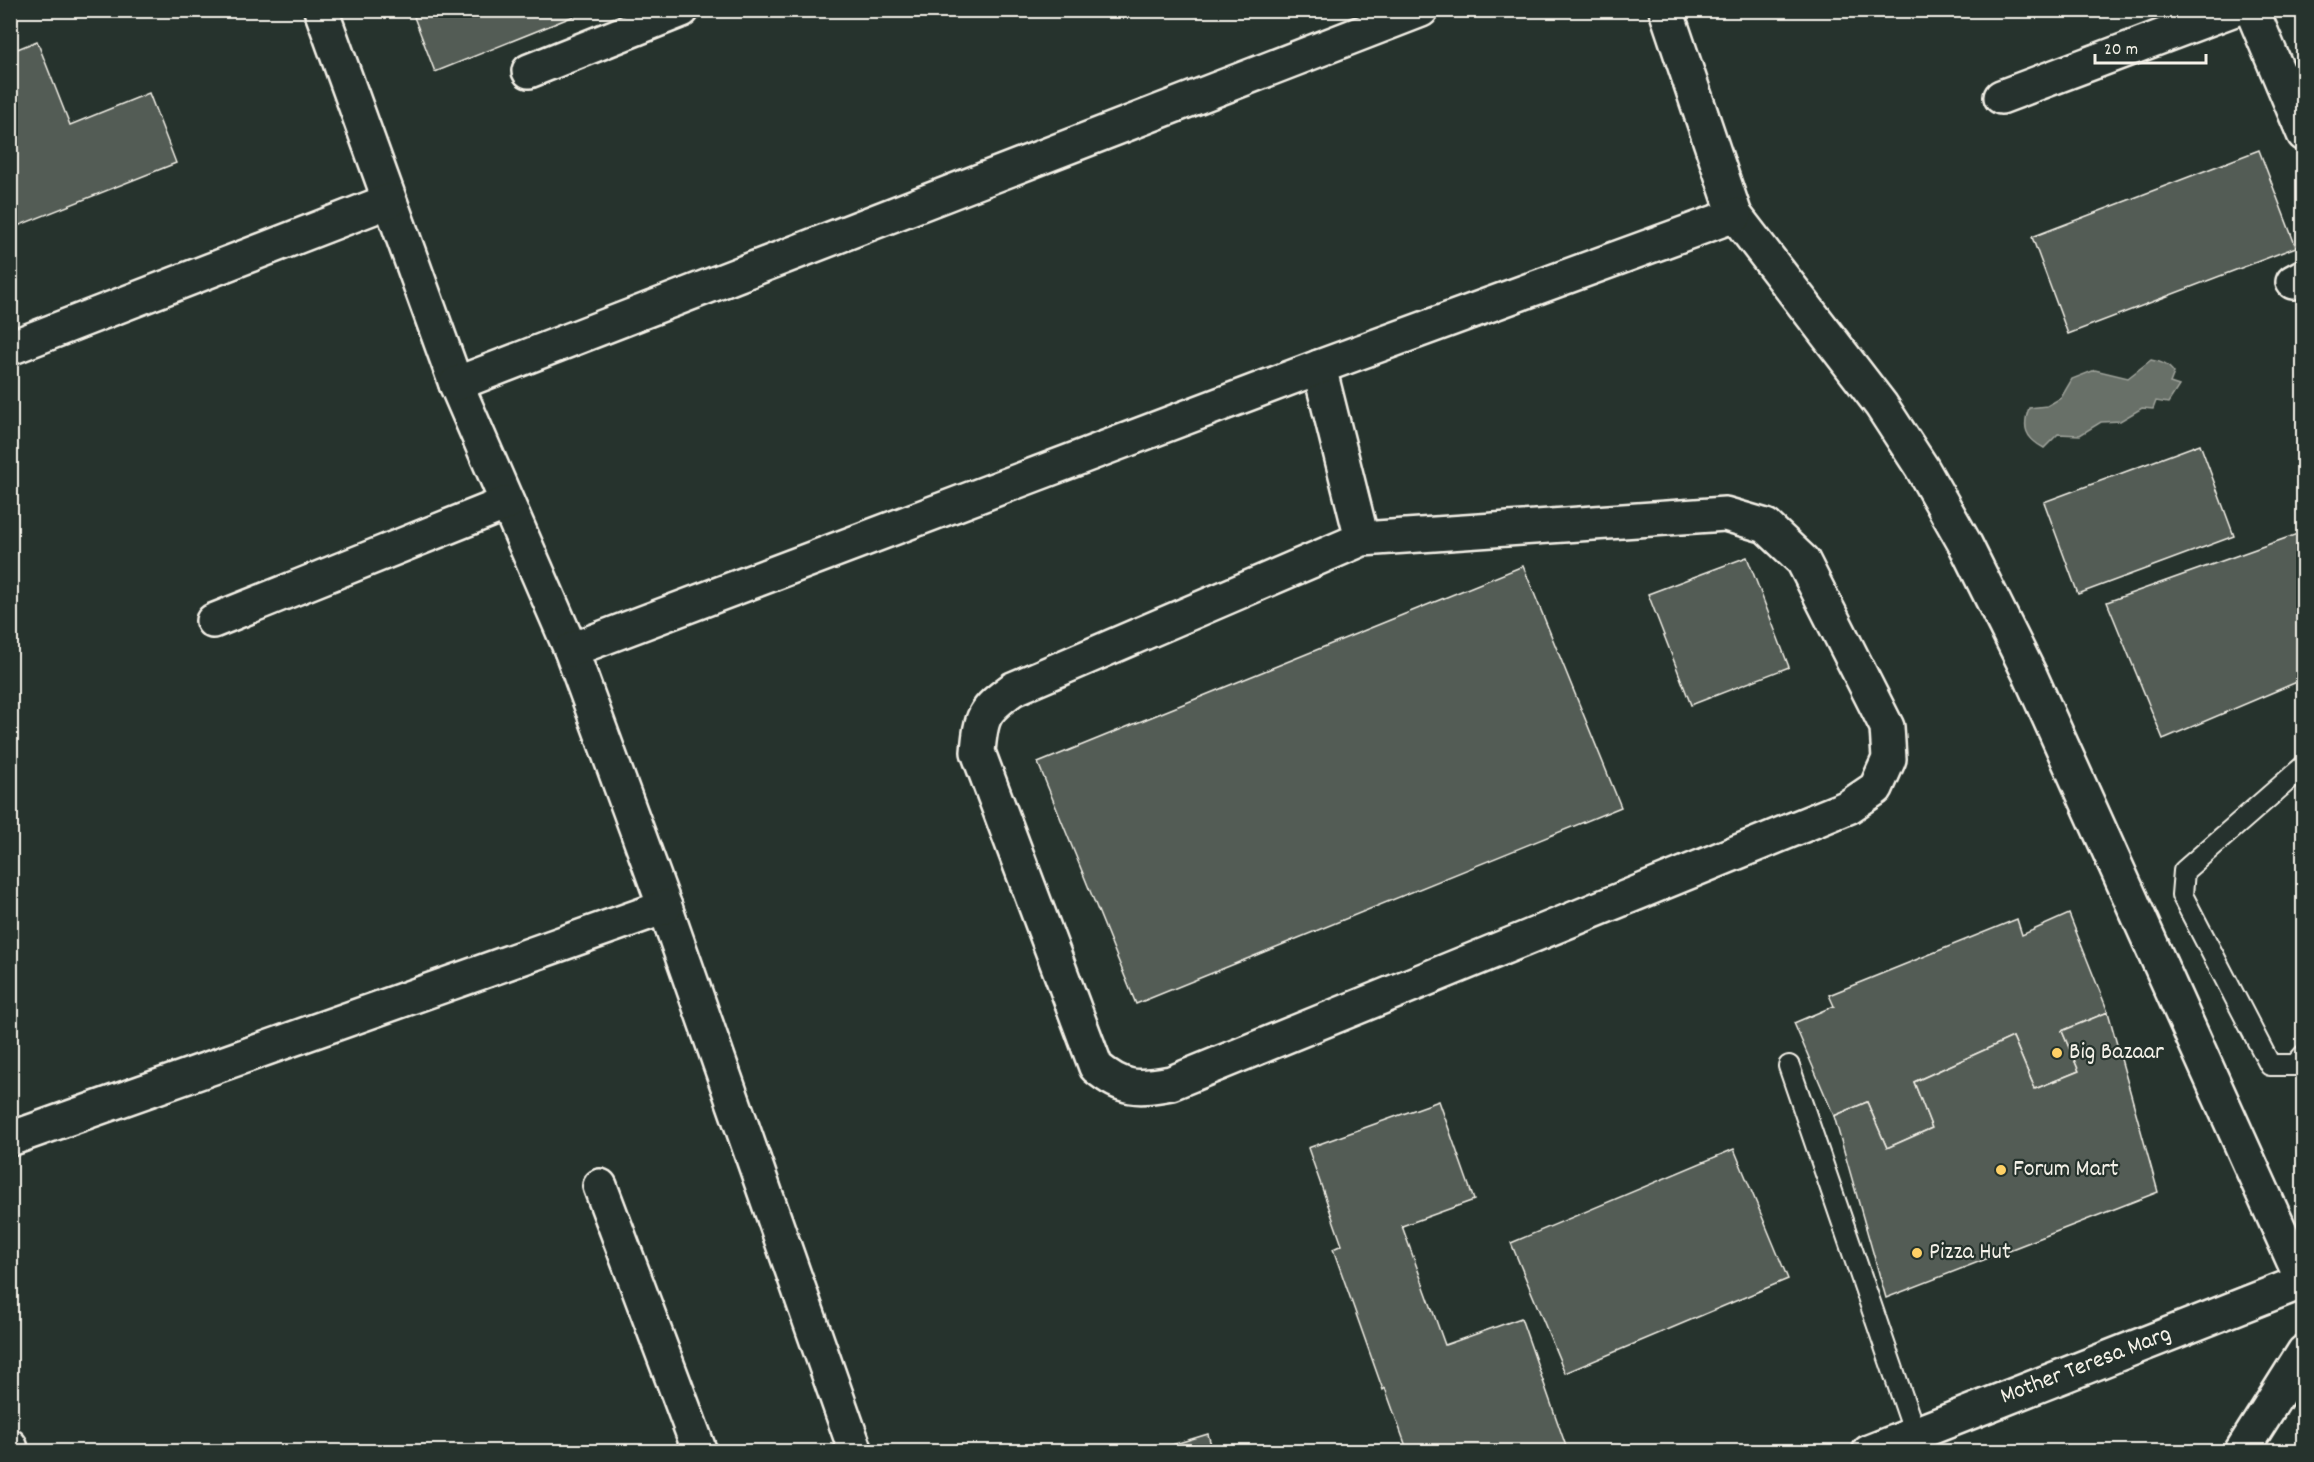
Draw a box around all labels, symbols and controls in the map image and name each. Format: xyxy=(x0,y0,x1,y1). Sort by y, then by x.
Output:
scale bar xyxy=(2095,27,2206,65)
text: 20 m xyxy=(2104,38,2138,63)
place label: Big Bazaar xyxy=(2069,1036,2164,1070)
marker: Big Bazaar xyxy=(2050,1046,2064,1060)
place label: Forum Mart xyxy=(2013,1153,2119,1187)
marker: Forum Mart xyxy=(1994,1163,2008,1177)
place label: Pizza Hut xyxy=(1929,1236,2011,1270)
marker: Pizza Hut xyxy=(1910,1246,1924,1260)
street label: Mother Teresa Marg xyxy=(1996,1318,2176,1414)

